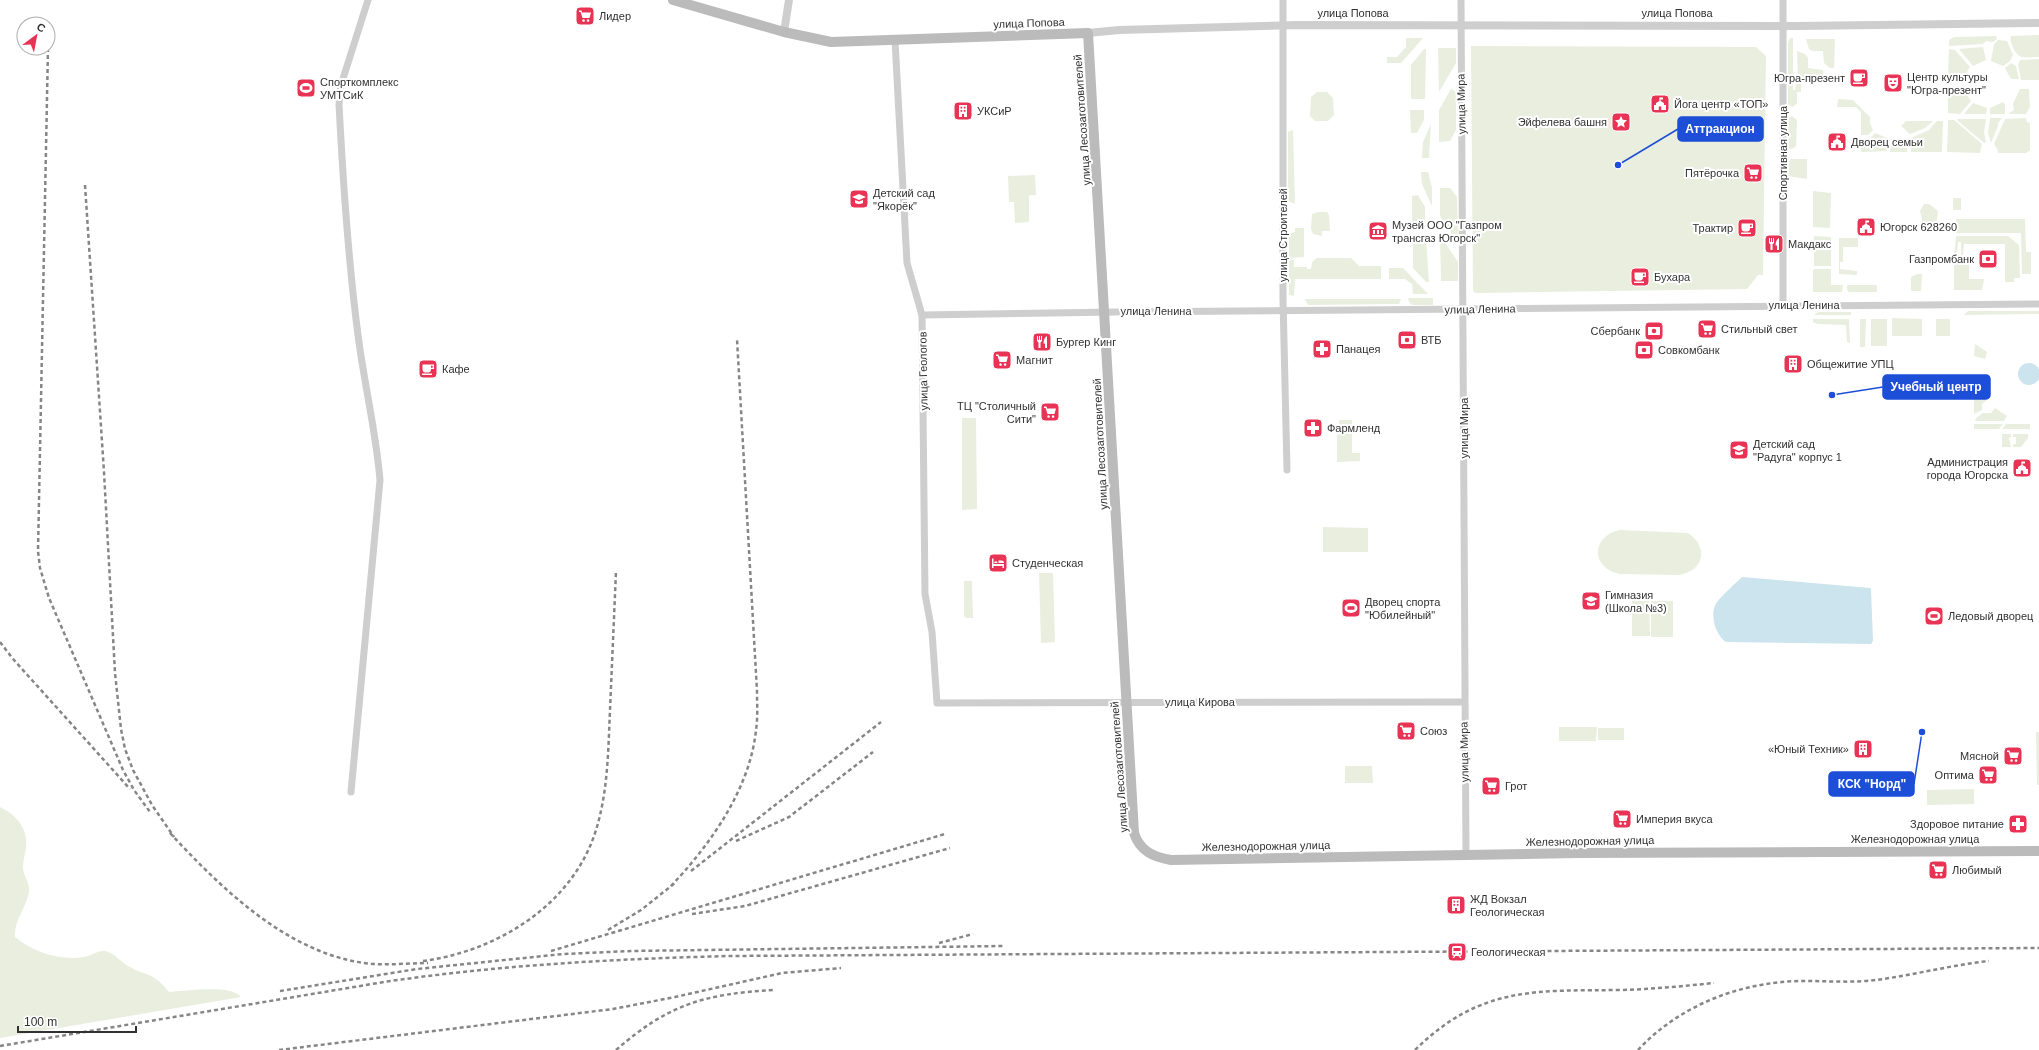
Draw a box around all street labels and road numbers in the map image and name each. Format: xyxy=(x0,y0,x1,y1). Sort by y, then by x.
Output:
street label: улица Попова xyxy=(1317,7,1389,19)
street label: улица Попова xyxy=(1641,7,1713,19)
street label: улица Попова xyxy=(993,16,1066,30)
street label: улица Лесозаготовителей xyxy=(1071,54,1093,186)
street label: улица Мира xyxy=(1454,73,1468,135)
street label: Спортивная улица xyxy=(1777,105,1789,200)
street label: улица Строителей xyxy=(1277,188,1289,282)
street label: улица Ленина xyxy=(1768,299,1840,311)
street label: улица Ленина xyxy=(1444,302,1517,316)
street label: улица Ленина xyxy=(1120,305,1192,317)
street label: улица Геологов xyxy=(916,331,930,411)
street label: улица Лесозаготовителей xyxy=(1091,378,1109,510)
street label: улица Мира xyxy=(1458,397,1470,458)
street label: улица Кирова xyxy=(1165,696,1236,708)
street label: улица Лесозаготовителей xyxy=(1108,701,1130,833)
street label: улица Мира xyxy=(1457,721,1471,783)
street label: Железнодорожная улица xyxy=(1851,833,1980,845)
street label: Железнодорожная улица xyxy=(1526,834,1655,848)
street label: Железнодорожная улица xyxy=(1202,839,1331,853)

